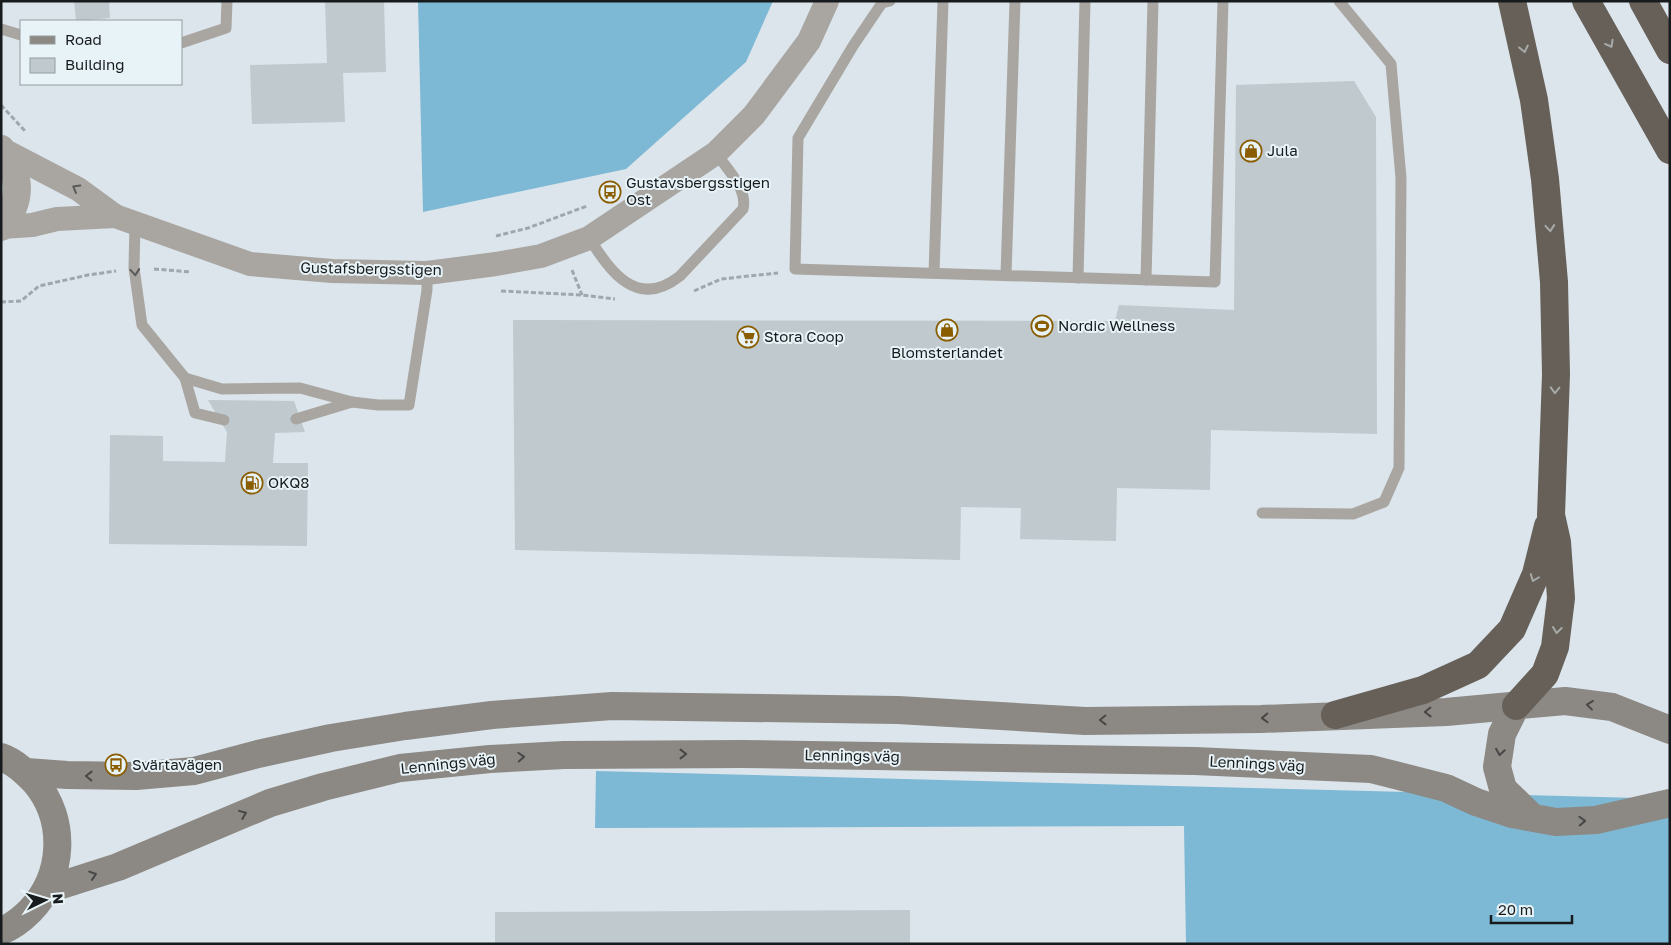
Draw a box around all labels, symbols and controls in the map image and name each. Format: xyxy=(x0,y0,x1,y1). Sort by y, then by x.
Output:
legend xyxy=(20,20,182,85)
text: Road xyxy=(65,30,102,48)
one-way arrow xyxy=(1604,38,1614,47)
one-way arrow xyxy=(1518,44,1528,53)
text: Building xyxy=(65,55,125,73)
shop icon: Jula xyxy=(1239,139,1263,163)
place label: Jula xyxy=(1267,141,1298,159)
place label: Gustavsbergsstigen Ost xyxy=(626,173,770,208)
bus stop icon: Gustavsbergsstigen Ost xyxy=(598,180,622,204)
one-way arrow xyxy=(72,184,81,194)
one-way arrow xyxy=(1544,224,1555,232)
street label: Gustafsbergsstigen xyxy=(300,258,442,278)
one-way arrow xyxy=(129,268,140,276)
sports icon: Nordic Wellness xyxy=(1030,314,1054,338)
place label: Nordic Wellness xyxy=(1058,316,1175,334)
shop icon: Blomsterlandet xyxy=(935,318,959,342)
supermarket icon: Stora Coop xyxy=(736,325,760,349)
place label: Stora Coop xyxy=(764,327,844,345)
place label: Blomsterlandet xyxy=(891,343,1003,361)
one-way arrow xyxy=(1550,386,1560,394)
fuel station icon: OKQ8 xyxy=(240,471,264,495)
place label: OKQ8 xyxy=(268,473,309,491)
one-way arrow xyxy=(1529,574,1539,582)
one-way arrow xyxy=(1553,626,1563,634)
one-way arrow xyxy=(1585,700,1594,710)
one-way arrow xyxy=(1423,707,1431,717)
one-way arrow xyxy=(1261,713,1269,724)
one-way arrow xyxy=(1099,715,1106,725)
street label: Lennings väg xyxy=(804,745,900,765)
one-way arrow xyxy=(1495,747,1505,756)
street label: Lennings väg xyxy=(399,749,496,777)
one-way arrow xyxy=(680,749,688,759)
one-way arrow xyxy=(517,752,525,763)
street label: Lennings väg xyxy=(1209,752,1305,774)
bus stop icon: Svärtavägen xyxy=(104,753,128,777)
place label: Svärtavägen xyxy=(132,755,222,773)
one-way arrow xyxy=(85,771,92,781)
one-way arrow xyxy=(238,809,247,820)
one-way arrow xyxy=(1578,815,1586,826)
one-way arrow xyxy=(88,870,96,880)
north arrow xyxy=(20,875,70,925)
scale bar xyxy=(1491,892,1572,924)
text: N xyxy=(50,893,67,905)
text: 20 m xyxy=(1498,900,1533,918)

